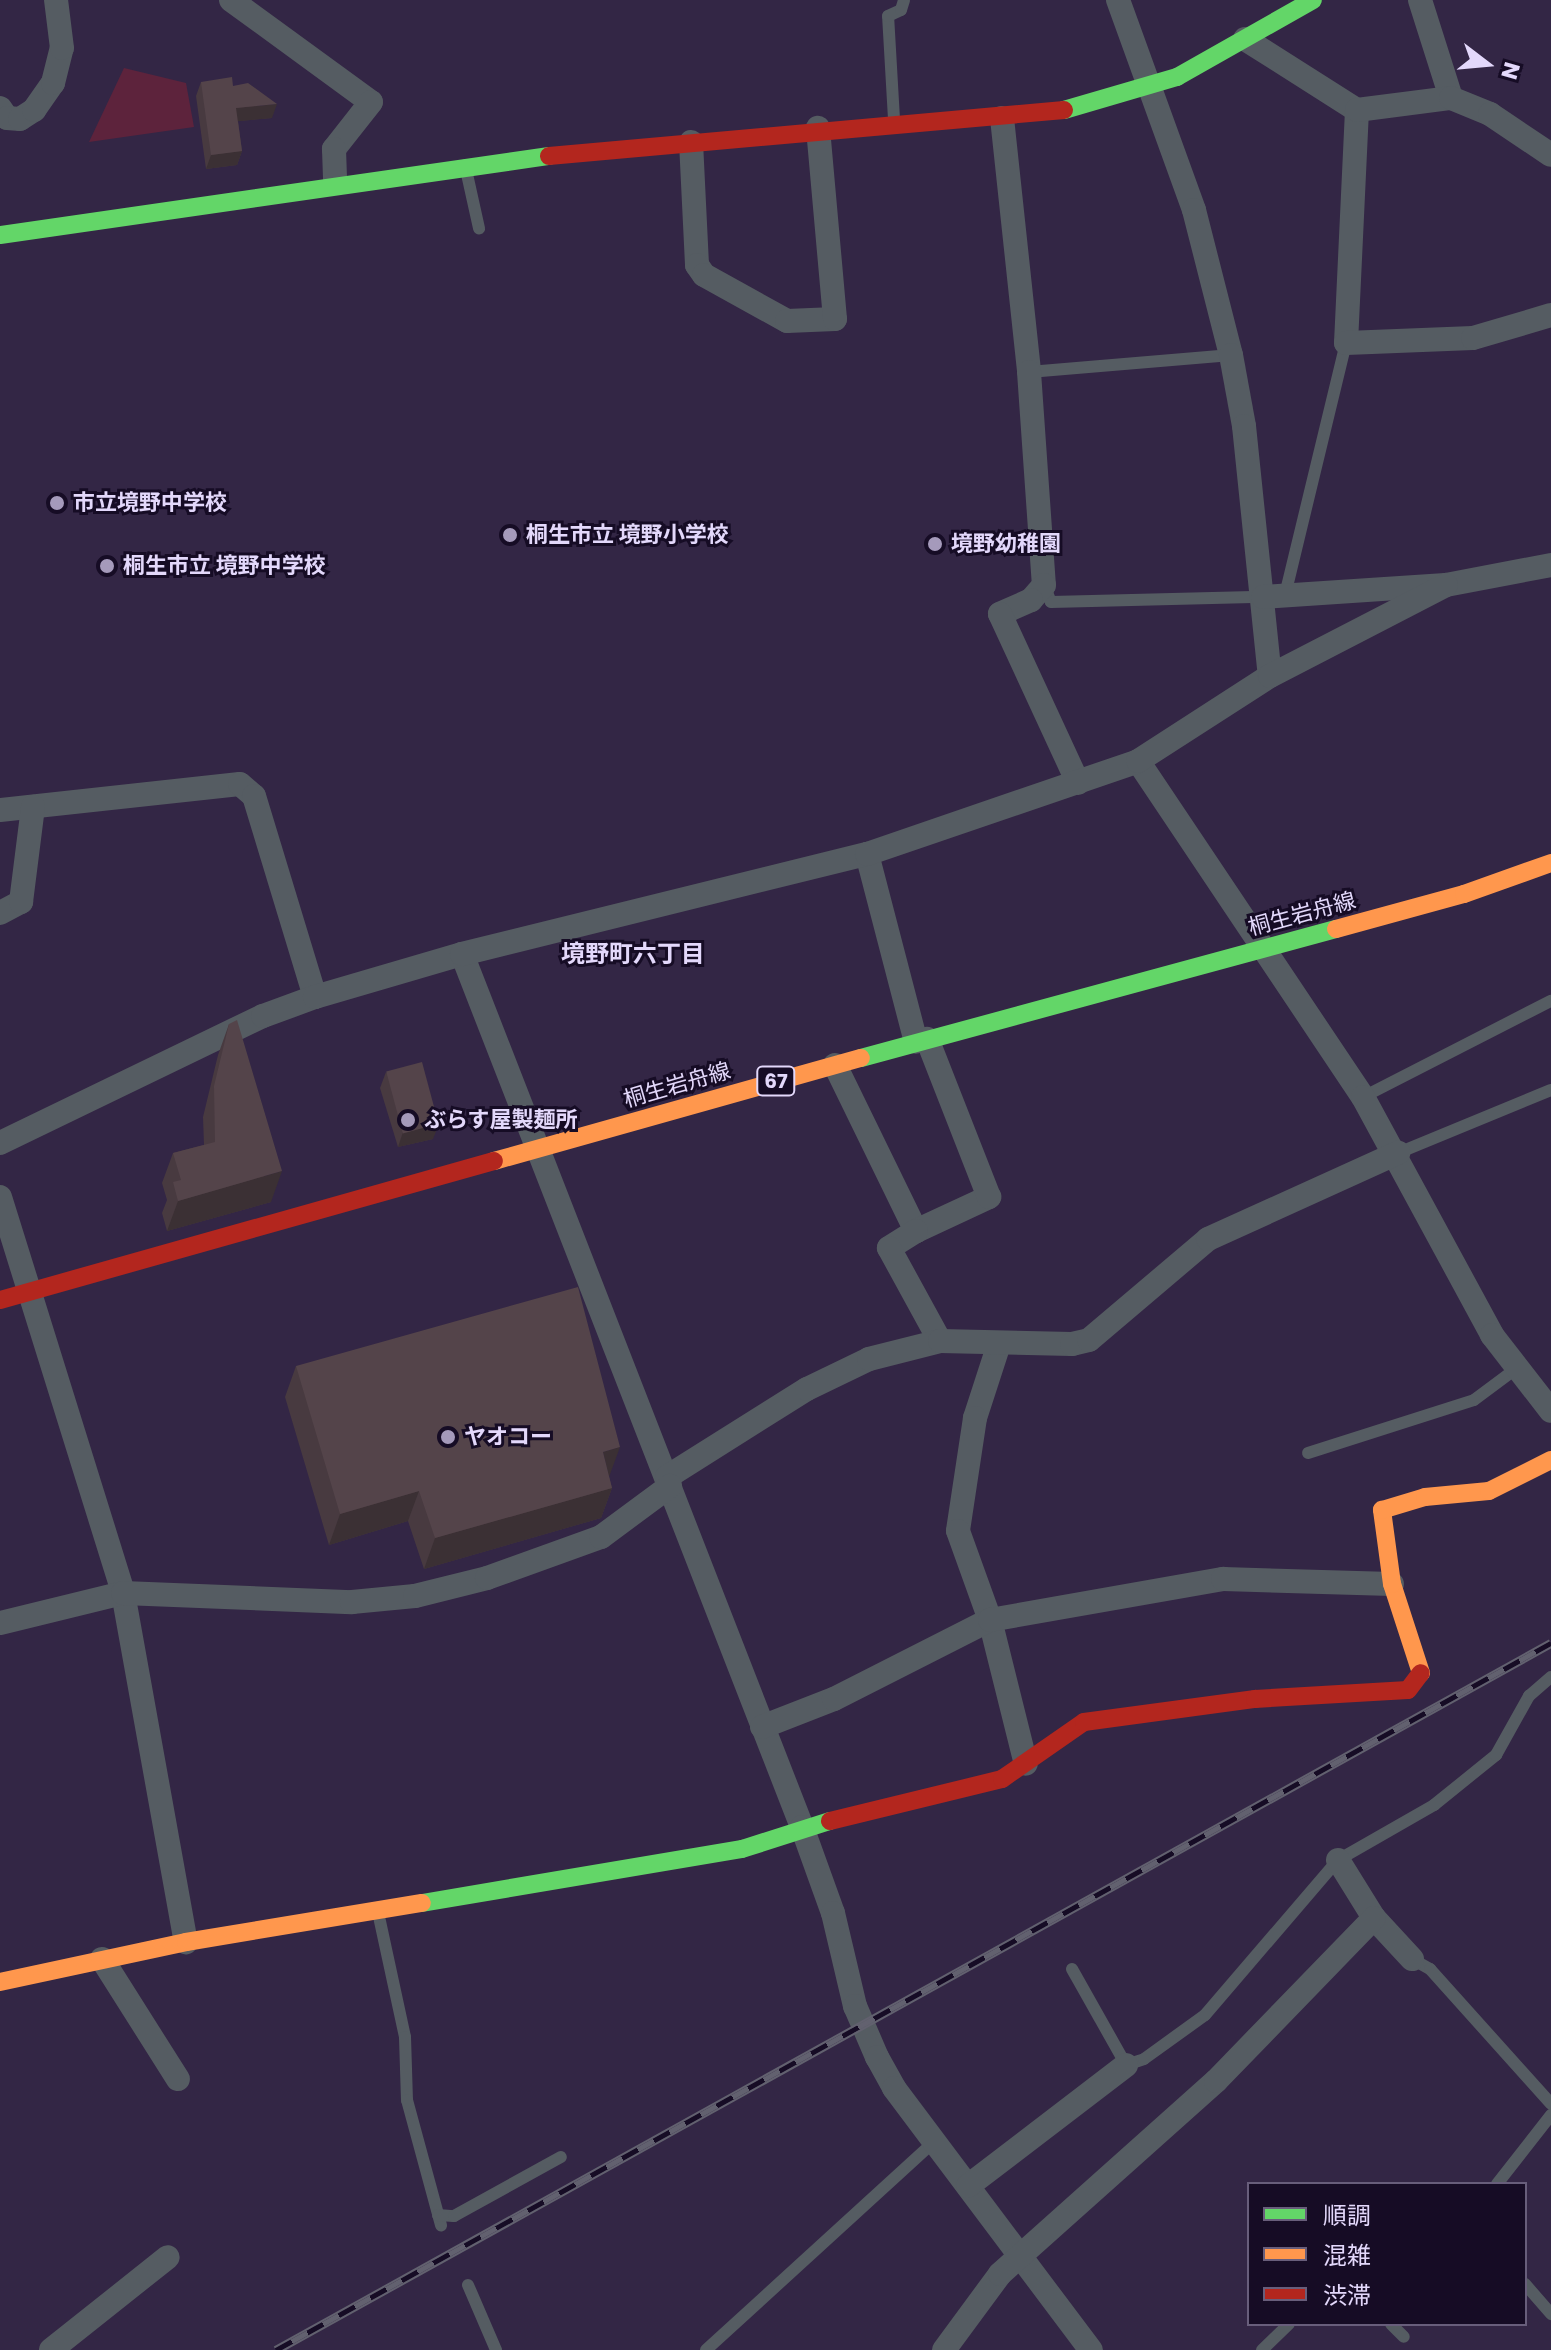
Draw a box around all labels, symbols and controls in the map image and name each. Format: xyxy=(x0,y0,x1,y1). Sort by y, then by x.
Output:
north arrow xyxy=(1447,24,1527,104)
text: N xyxy=(1493,59,1528,83)
place label: 市立境野中学校 xyxy=(73,490,227,516)
marker: 市立境野中学校 xyxy=(48,494,66,512)
place label: 桐生市立 境野小学校 xyxy=(526,522,729,548)
marker: 桐生市立 境野小学校 xyxy=(501,526,519,544)
place label: 境野幼稚園 xyxy=(951,531,1061,557)
marker: 境野幼稚園 xyxy=(926,535,944,553)
place label: 桐生市立 境野中学校 xyxy=(123,553,326,579)
marker: 桐生市立 境野中学校 xyxy=(98,557,116,575)
street label: 桐生岩舟線 xyxy=(1245,887,1359,941)
district label: 境野町六丁目 xyxy=(561,940,705,968)
street label: 桐生岩舟線 xyxy=(620,1057,734,1113)
road number: 67 xyxy=(756,1065,796,1097)
place label: ぶらす屋製麺所 xyxy=(424,1107,578,1133)
marker: ぶらす屋製麺所 xyxy=(399,1111,417,1129)
place label: ヤオコー xyxy=(464,1424,552,1450)
marker: ヤオコー xyxy=(439,1428,457,1446)
legend xyxy=(1247,2182,1527,2326)
text: 順調 xyxy=(1323,2199,1371,2232)
text: 混雑 xyxy=(1323,2239,1371,2272)
text: 渋滞 xyxy=(1323,2279,1371,2312)

